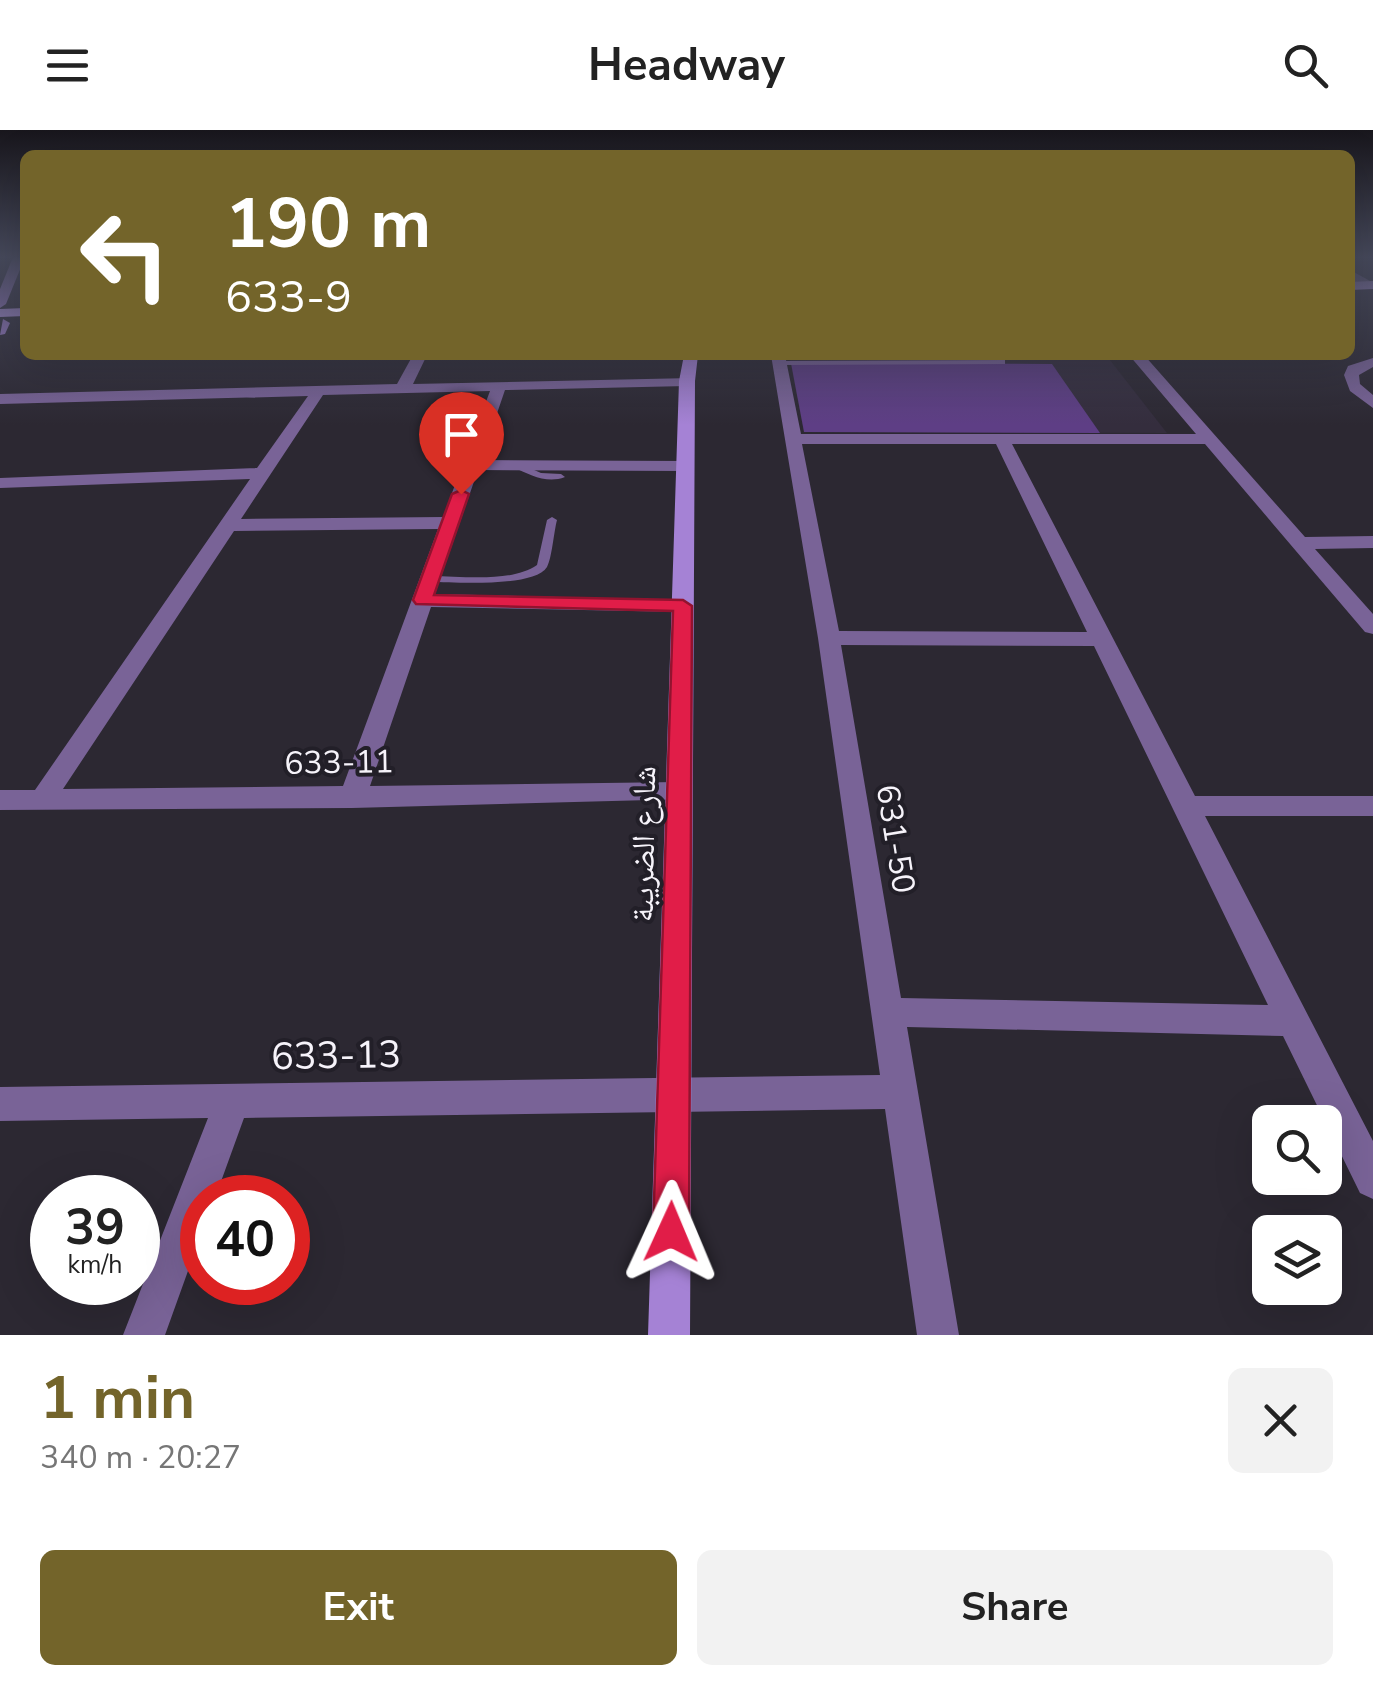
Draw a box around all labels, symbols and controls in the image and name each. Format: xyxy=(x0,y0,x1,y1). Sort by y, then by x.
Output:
text: Headway xyxy=(588,35,785,96)
icon: menu xyxy=(40,38,95,93)
icon: search xyxy=(1278,38,1333,93)
text: 190 m xyxy=(225,176,431,272)
icon: left xyxy=(60,190,190,320)
text: 633-9 xyxy=(225,267,352,328)
pin xyxy=(419,392,504,495)
icon: arrive xyxy=(434,407,489,462)
street label: 633-11 xyxy=(284,740,394,785)
street label: شارع الضريبة xyxy=(621,766,666,922)
street label: 631-50 xyxy=(866,782,925,897)
street label: 633-13 xyxy=(271,1029,402,1082)
map controls xyxy=(1252,1105,1342,1305)
button: search xyxy=(1252,1105,1342,1195)
speed limit sign: 40 xyxy=(180,1175,310,1305)
position arrow xyxy=(619,1180,723,1284)
text: 39 xyxy=(65,1193,125,1262)
button: layers xyxy=(1252,1215,1342,1305)
text: km/h xyxy=(67,1248,123,1282)
text: 1 min xyxy=(40,1357,195,1439)
button: close xyxy=(1228,1368,1333,1473)
text: 340 m · 20:27 xyxy=(40,1436,241,1479)
button: Exit xyxy=(40,1550,677,1665)
button: Share xyxy=(697,1550,1333,1665)

